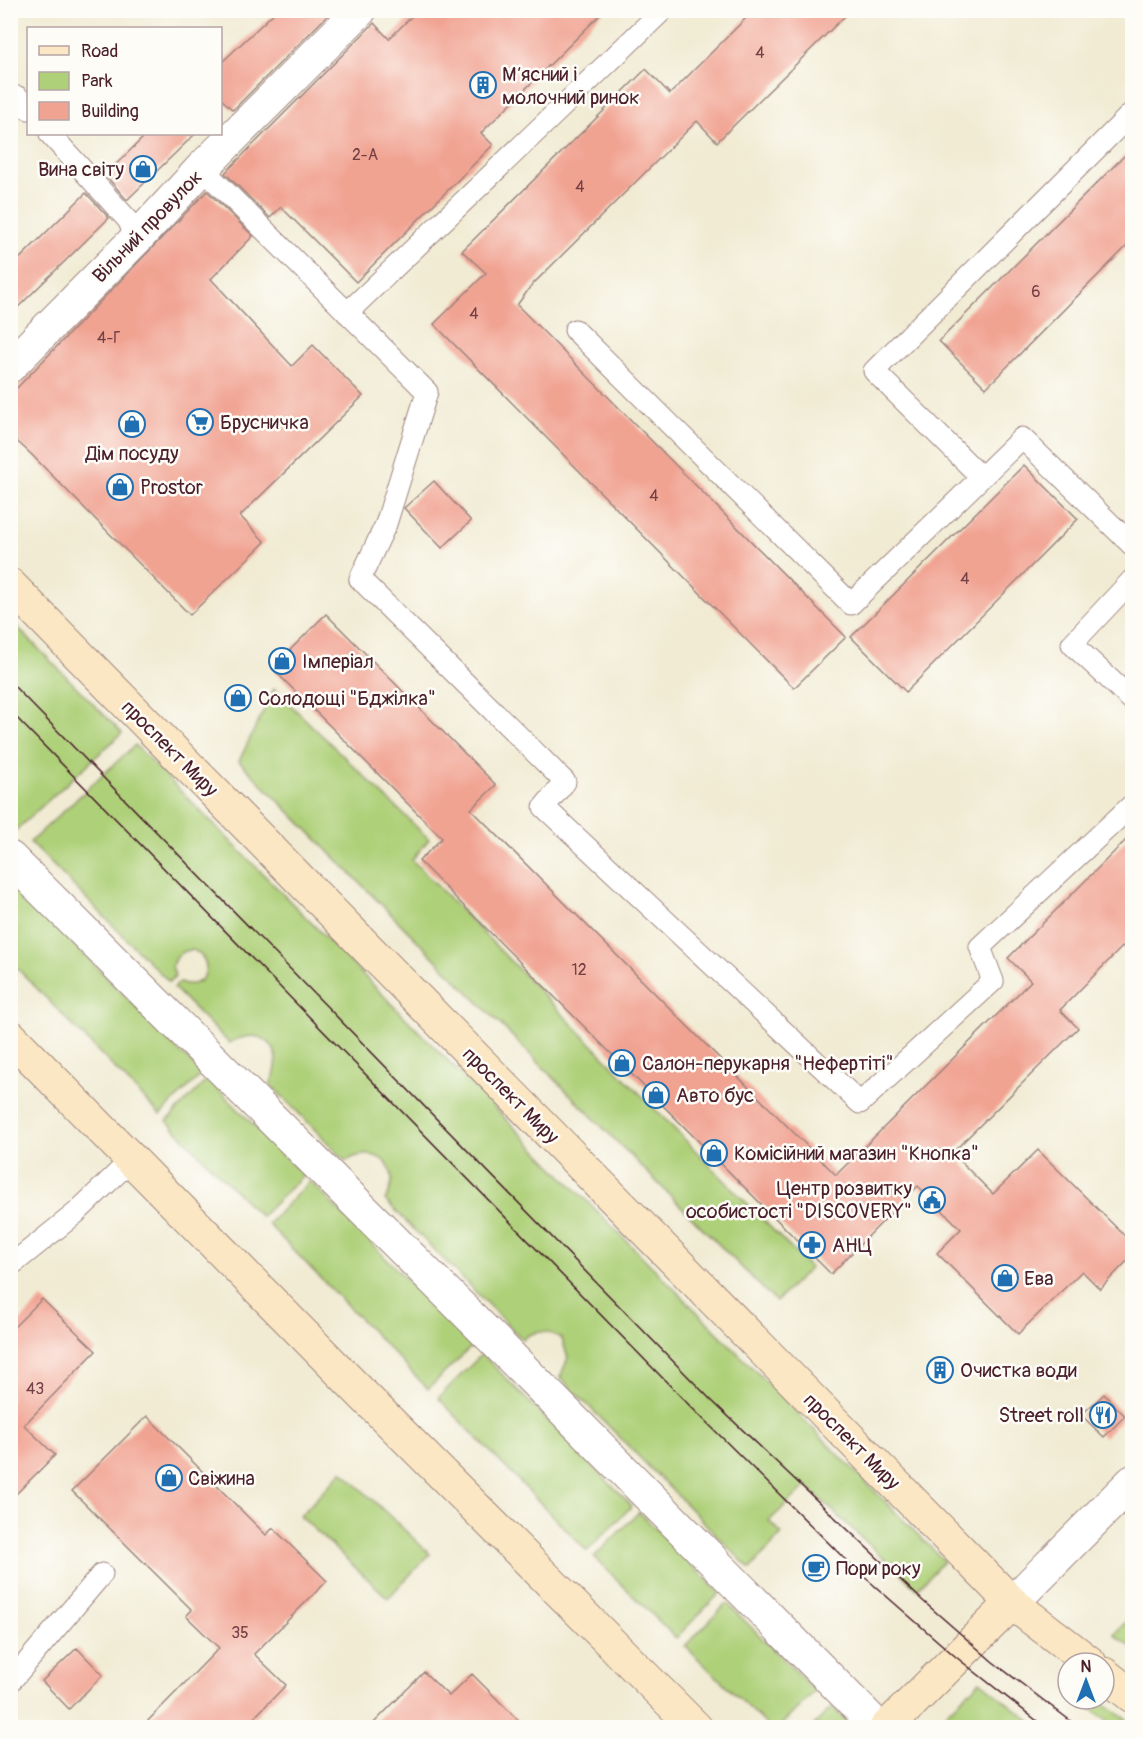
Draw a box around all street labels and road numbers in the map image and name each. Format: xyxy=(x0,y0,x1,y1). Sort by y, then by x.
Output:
street label: Вільний провулок xyxy=(87,165,208,288)
street label: проспект Миру xyxy=(116,695,224,802)
street label: проспект Миру xyxy=(457,1042,565,1149)
street label: проспект Миру xyxy=(798,1388,906,1495)

